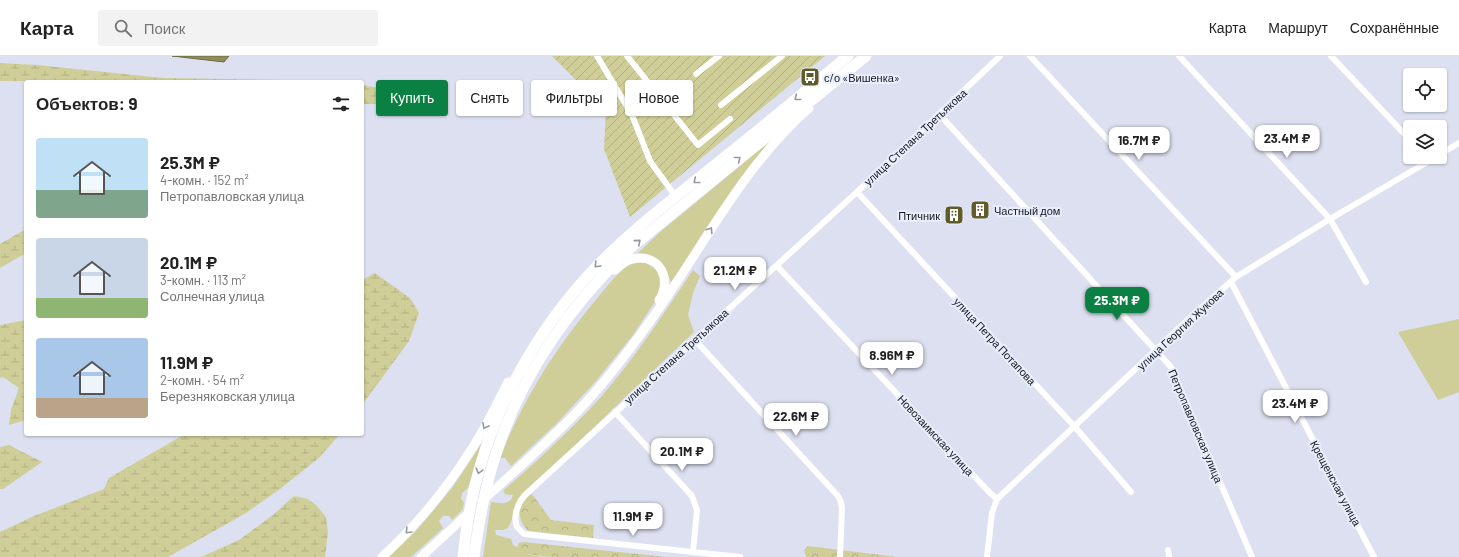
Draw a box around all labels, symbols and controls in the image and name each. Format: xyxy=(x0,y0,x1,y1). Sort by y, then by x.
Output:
search box xyxy=(98,10,378,46)
text: Карта xyxy=(20,16,74,39)
icon: search xyxy=(112,17,134,39)
text: Поиск xyxy=(144,19,185,37)
text: Карта xyxy=(1209,19,1246,36)
text: Маршрут xyxy=(1268,19,1328,36)
text: Сохранённые xyxy=(1350,19,1439,36)
bus stop icon: с/о «Вишенка» xyxy=(799,66,821,88)
map controls xyxy=(1403,68,1447,164)
button: locate xyxy=(1403,68,1447,112)
place label: с/о «Вишенка» xyxy=(824,71,900,84)
chip: Купить xyxy=(376,80,448,116)
chip: Снять xyxy=(456,80,523,116)
chip: Фильтры xyxy=(531,80,617,116)
chip: Новое xyxy=(625,80,693,116)
street label: улица Степана Третьякова xyxy=(861,85,970,188)
text: Объектов: 9 xyxy=(36,93,137,113)
icon: filters xyxy=(330,93,352,115)
one-way arrow xyxy=(794,94,801,101)
button: layers xyxy=(1403,120,1447,164)
pin: 23.4M ₽ xyxy=(1250,125,1324,159)
pin: 16.7M ₽ xyxy=(1102,127,1176,161)
text: 23.4M ₽ xyxy=(1264,130,1310,146)
text: 16.7M ₽ xyxy=(1118,132,1160,148)
text: 25.3M ₽ xyxy=(160,152,220,172)
icon: home xyxy=(68,154,116,202)
one-way arrow xyxy=(734,157,741,164)
text: 4-комн. · 152 m² xyxy=(160,172,249,188)
one-way arrow xyxy=(693,176,700,183)
text: Петропавловская улица xyxy=(160,188,304,204)
building icon: Частный дом xyxy=(969,199,991,221)
building icon: Птичник xyxy=(943,204,965,226)
place label: Частный дом xyxy=(994,204,1060,217)
place label: Птичник xyxy=(898,209,940,222)
one-way arrow xyxy=(705,228,712,235)
one-way arrow xyxy=(633,239,641,246)
text: 20.1M ₽ xyxy=(160,252,217,272)
icon: home xyxy=(68,254,116,302)
pin: 21.2M ₽ xyxy=(698,257,772,291)
one-way arrow xyxy=(595,260,602,268)
text: 21.2M ₽ xyxy=(713,262,757,278)
text: 3-комн. · 113 m² xyxy=(160,272,246,288)
street label: улица Георгия Жукова xyxy=(1134,285,1226,372)
pin: 25.3M ₽ xyxy=(1080,287,1154,321)
text: Солнечная улица xyxy=(160,288,264,304)
text: 25.3M ₽ xyxy=(1094,292,1140,308)
street label: улица Петра Потапова xyxy=(951,295,1039,388)
street label: улица Степана Третьякова xyxy=(621,305,731,406)
pin: 8.96M ₽ xyxy=(855,342,929,376)
text: 8.96M ₽ xyxy=(869,347,915,363)
text: 11.9M ₽ xyxy=(160,352,213,372)
icon: home xyxy=(68,354,116,402)
street label: Петропавловская улица xyxy=(1166,367,1226,486)
text: 2-комн. · 54 m² xyxy=(160,372,244,388)
text: Березняковская улица xyxy=(160,388,295,404)
pin: 23.4M ₽ xyxy=(1258,390,1332,424)
street label: Новозаимская улица xyxy=(895,392,977,479)
text: 23.4M ₽ xyxy=(1272,395,1318,411)
pin: 22.6M ₽ xyxy=(759,403,833,437)
text: 22.6M ₽ xyxy=(773,408,819,424)
one-way arrow xyxy=(482,422,490,429)
pin: 20.1M ₽ xyxy=(645,438,719,472)
street label: Крещенская улица xyxy=(1308,438,1364,529)
text: 20.1M ₽ xyxy=(660,443,704,459)
one-way arrow xyxy=(475,467,484,474)
pin: 11.9M ₽ xyxy=(596,503,670,537)
text: 11.9M ₽ xyxy=(613,508,653,524)
one-way arrow xyxy=(406,526,413,534)

